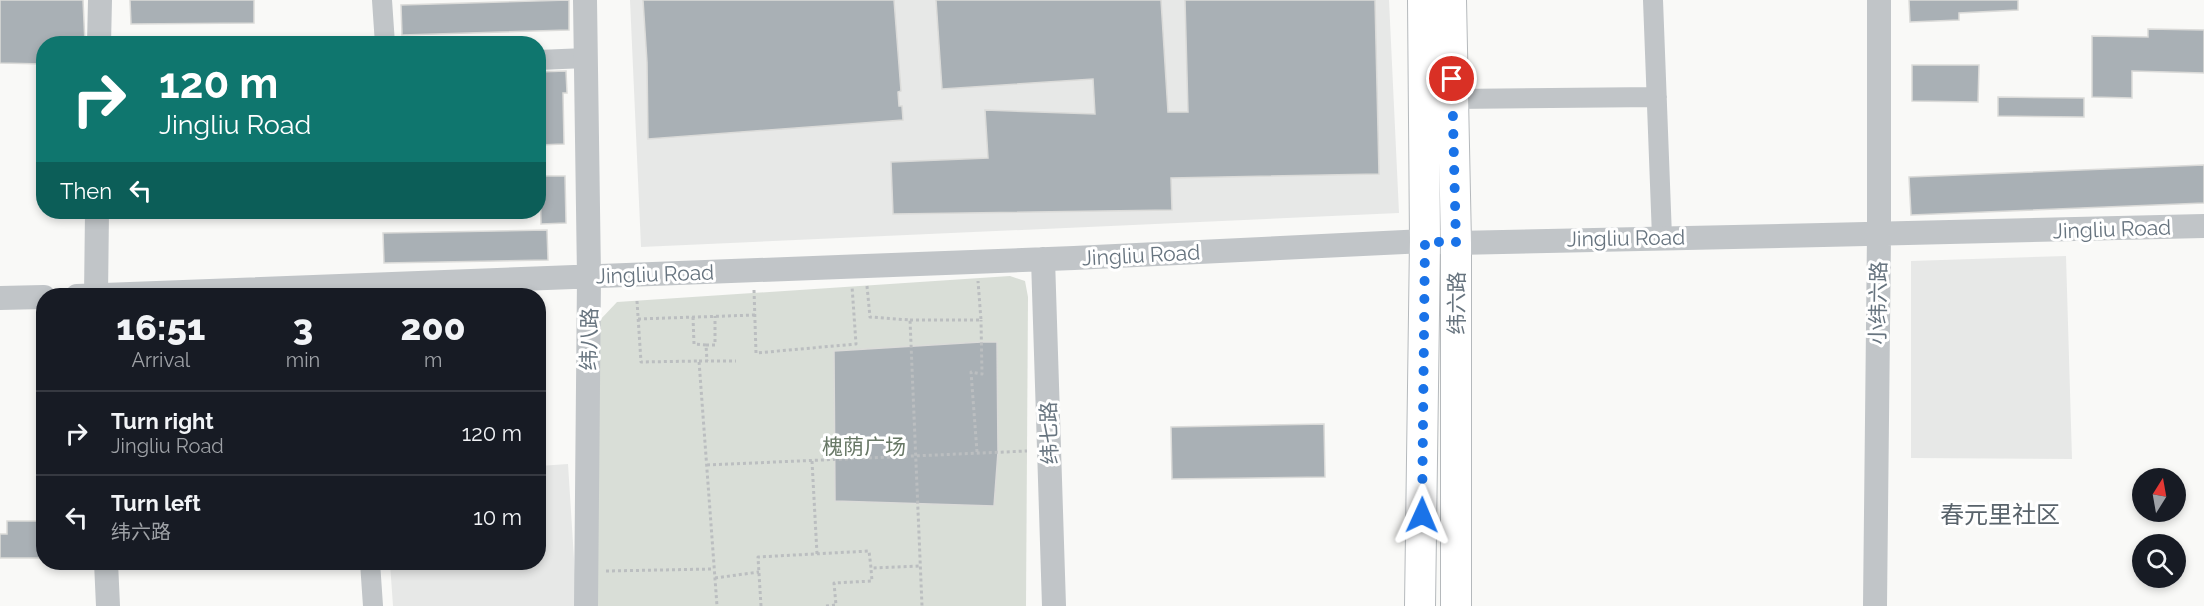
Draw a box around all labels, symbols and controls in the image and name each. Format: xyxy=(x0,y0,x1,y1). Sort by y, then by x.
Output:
pin xyxy=(1426,53,1477,104)
text: 120 m xyxy=(159,59,278,108)
icon: right xyxy=(60,60,138,138)
icon: arrive xyxy=(1435,62,1468,95)
text: Jingliu Road xyxy=(159,109,311,140)
icon: left xyxy=(124,174,157,207)
text: Then xyxy=(60,178,112,204)
street label: Jingliu Road xyxy=(2052,214,2172,244)
street label: Jingliu Road xyxy=(1567,224,1685,252)
street label: Jingliu Road xyxy=(1081,239,1201,271)
street label: Jingliu Road xyxy=(595,259,715,289)
street label: 小纬六路 xyxy=(1865,261,1891,345)
street label: 纬六路 xyxy=(1444,272,1469,335)
text: 16:51 xyxy=(116,306,205,348)
text: 3 xyxy=(293,306,313,348)
text: 200 xyxy=(401,306,466,348)
street label: 纬八路 xyxy=(576,307,602,371)
text: Arrival xyxy=(132,348,190,372)
text: min xyxy=(286,348,320,372)
text: m xyxy=(424,348,442,372)
street label: 纬七路 xyxy=(1035,401,1063,465)
text: Turn right xyxy=(111,408,214,434)
icon: right xyxy=(60,417,93,450)
text: 120 m xyxy=(462,420,522,446)
text: Jingliu Road xyxy=(111,434,224,458)
park label: 槐荫广场 xyxy=(822,434,906,459)
north arrow xyxy=(2132,468,2186,522)
map controls xyxy=(2132,468,2186,588)
position arrow xyxy=(1390,483,1454,547)
text: Turn left xyxy=(111,490,201,516)
district label: 春元里社区 xyxy=(1940,500,2060,529)
icon: left xyxy=(60,501,93,534)
text: 10 m xyxy=(473,504,522,530)
text: 纬六路 xyxy=(111,520,171,544)
button: search xyxy=(2132,534,2186,588)

